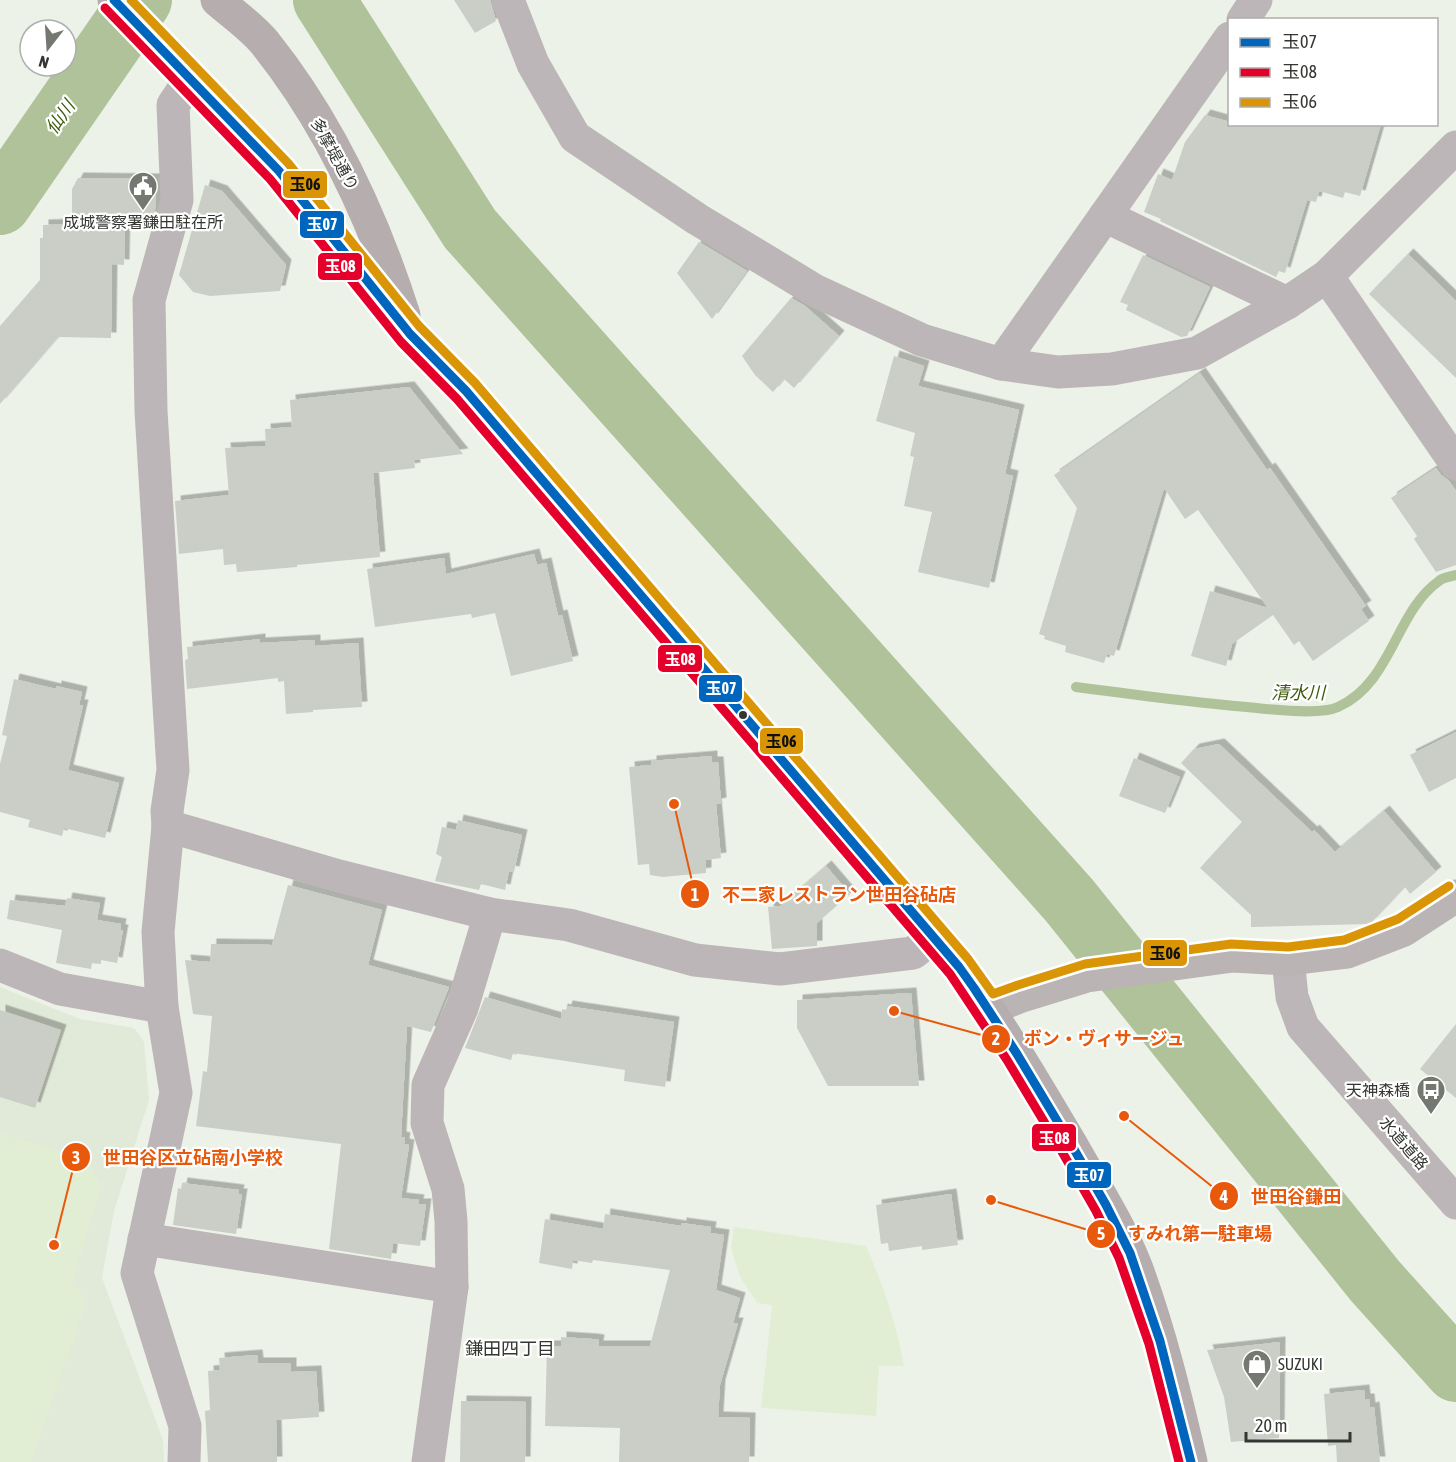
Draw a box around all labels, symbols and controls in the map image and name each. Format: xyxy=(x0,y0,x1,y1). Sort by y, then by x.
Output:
north arrow xyxy=(18,18,78,78)
legend xyxy=(1228,18,1438,126)
text: 玉07 xyxy=(1282,31,1317,52)
text: N xyxy=(36,52,51,72)
text: 玉08 xyxy=(1282,61,1317,82)
text: 玉06 xyxy=(1282,91,1317,112)
water label: 仙川 xyxy=(41,95,80,138)
street label: 多摩堤通り xyxy=(308,115,362,193)
public building icon: 成城警察署鎌田駐在所 xyxy=(127,170,159,212)
line badge: 玉06 xyxy=(282,170,328,199)
text: 玉06 xyxy=(289,175,321,193)
line badge: 玉07 xyxy=(299,210,345,239)
place label: 成城警察署鎌田駐在所 xyxy=(63,213,223,231)
text: 玉07 xyxy=(306,215,338,233)
line badge: 玉08 xyxy=(317,252,363,281)
text: 玉08 xyxy=(324,257,356,275)
line badge: 玉08 xyxy=(657,644,703,673)
text: 玉08 xyxy=(664,650,696,668)
line badge: 玉07 xyxy=(698,674,743,703)
text: 玉07 xyxy=(705,679,737,697)
water label: 清水川 xyxy=(1271,682,1327,703)
unlabelled marker xyxy=(737,709,749,721)
line badge: 玉06 xyxy=(759,727,804,755)
text: 玉06 xyxy=(765,732,797,750)
callout: 不二家レストラン世田谷砧店 xyxy=(680,876,968,912)
text: 1 xyxy=(691,884,699,905)
text: 不二家レストラン世田谷砧店 xyxy=(722,884,956,905)
line badge: 玉06 xyxy=(1142,939,1188,967)
text: 玉06 xyxy=(1149,944,1181,962)
callout: ボン・ヴィサージュ xyxy=(981,1021,1197,1057)
text: 2 xyxy=(992,1028,1000,1049)
text: ボン・ヴィサージュ xyxy=(1024,1028,1184,1049)
bus stop icon: 天神森橋 xyxy=(1415,1074,1447,1116)
place label: 天神森橋 xyxy=(1346,1081,1410,1099)
street label: 水道道路 xyxy=(1376,1113,1432,1173)
line badge: 玉08 xyxy=(1031,1123,1077,1152)
text: 玉08 xyxy=(1038,1129,1070,1147)
callout: 世田谷区立砧南小学校 xyxy=(61,1139,295,1175)
text: 3 xyxy=(72,1147,80,1168)
text: 世田谷区立砧南小学校 xyxy=(103,1147,283,1168)
line badge: 玉07 xyxy=(1066,1161,1112,1189)
text: 玉07 xyxy=(1073,1166,1105,1184)
callout: 世田谷鎌田 xyxy=(1209,1178,1353,1214)
text: 4 xyxy=(1219,1186,1228,1207)
text: 世田谷鎌田 xyxy=(1251,1186,1341,1207)
callout: すみれ第一駐車場 xyxy=(1086,1216,1284,1252)
text: 5 xyxy=(1097,1223,1105,1244)
text: すみれ第一駐車場 xyxy=(1128,1223,1272,1244)
district label: 鎌田四丁目 xyxy=(465,1338,555,1359)
shop icon: SUZUKI xyxy=(1241,1348,1273,1390)
place label: SUZUKI xyxy=(1278,1355,1323,1373)
scale bar xyxy=(1246,1405,1350,1443)
text: 20 m xyxy=(1255,1415,1287,1436)

